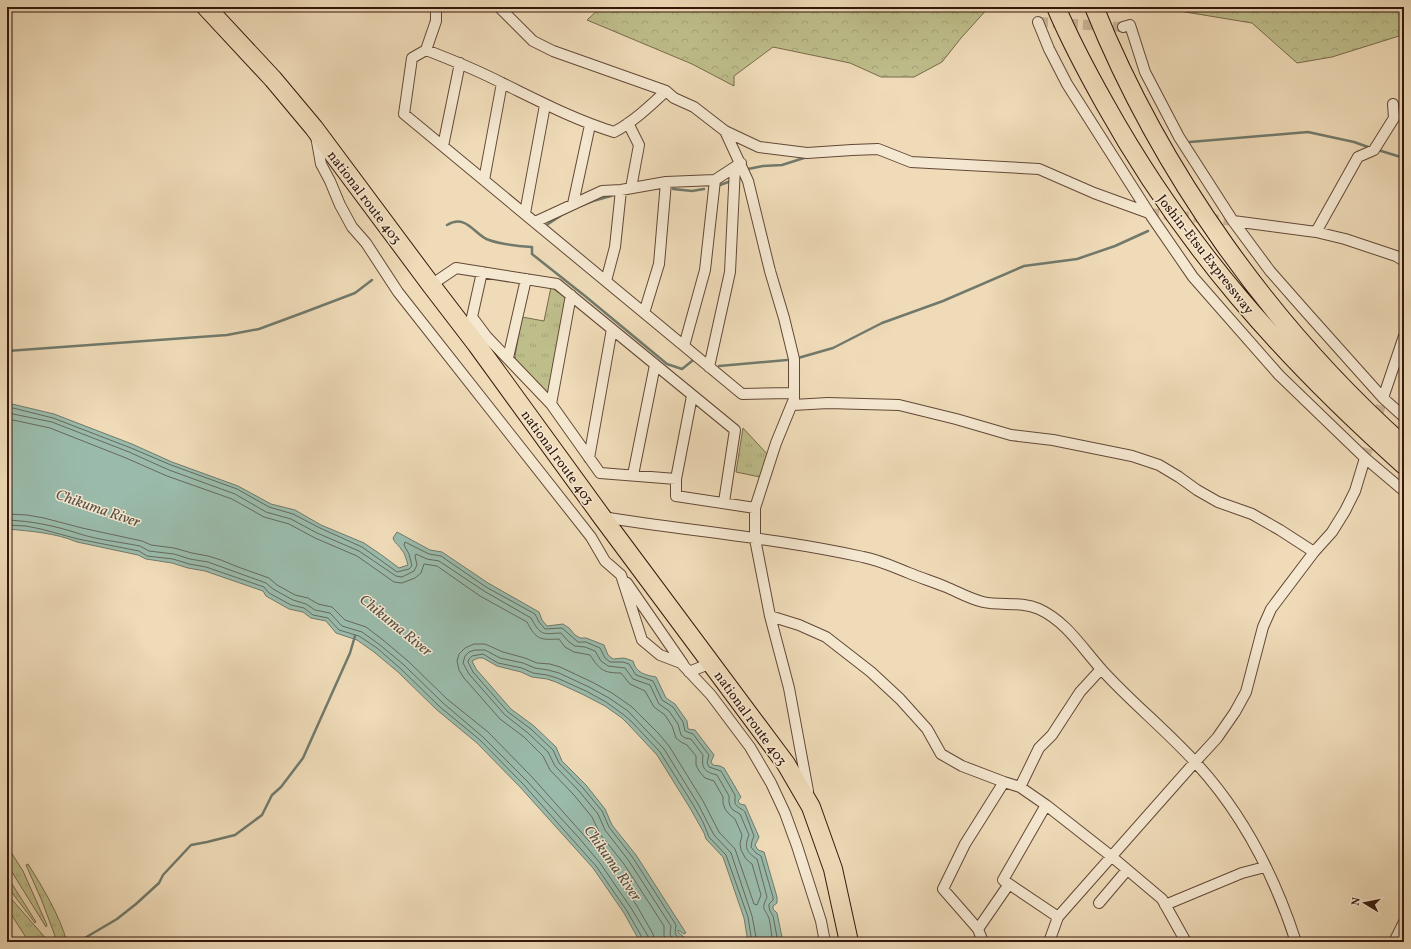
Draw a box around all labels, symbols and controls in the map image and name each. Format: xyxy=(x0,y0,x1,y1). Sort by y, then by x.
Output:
street label: national route 403 xyxy=(322,147,405,249)
street label: Joshin-Etsu Expressway xyxy=(1152,191,1258,319)
street label: national route 403 xyxy=(516,407,598,509)
water label: Chikuma River xyxy=(52,485,143,534)
water label: Chikuma River xyxy=(354,590,436,662)
street label: national route 403 xyxy=(709,668,791,770)
water label: Chikuma River xyxy=(578,822,646,906)
north arrow xyxy=(1345,883,1385,923)
text: N xyxy=(1349,896,1365,907)

